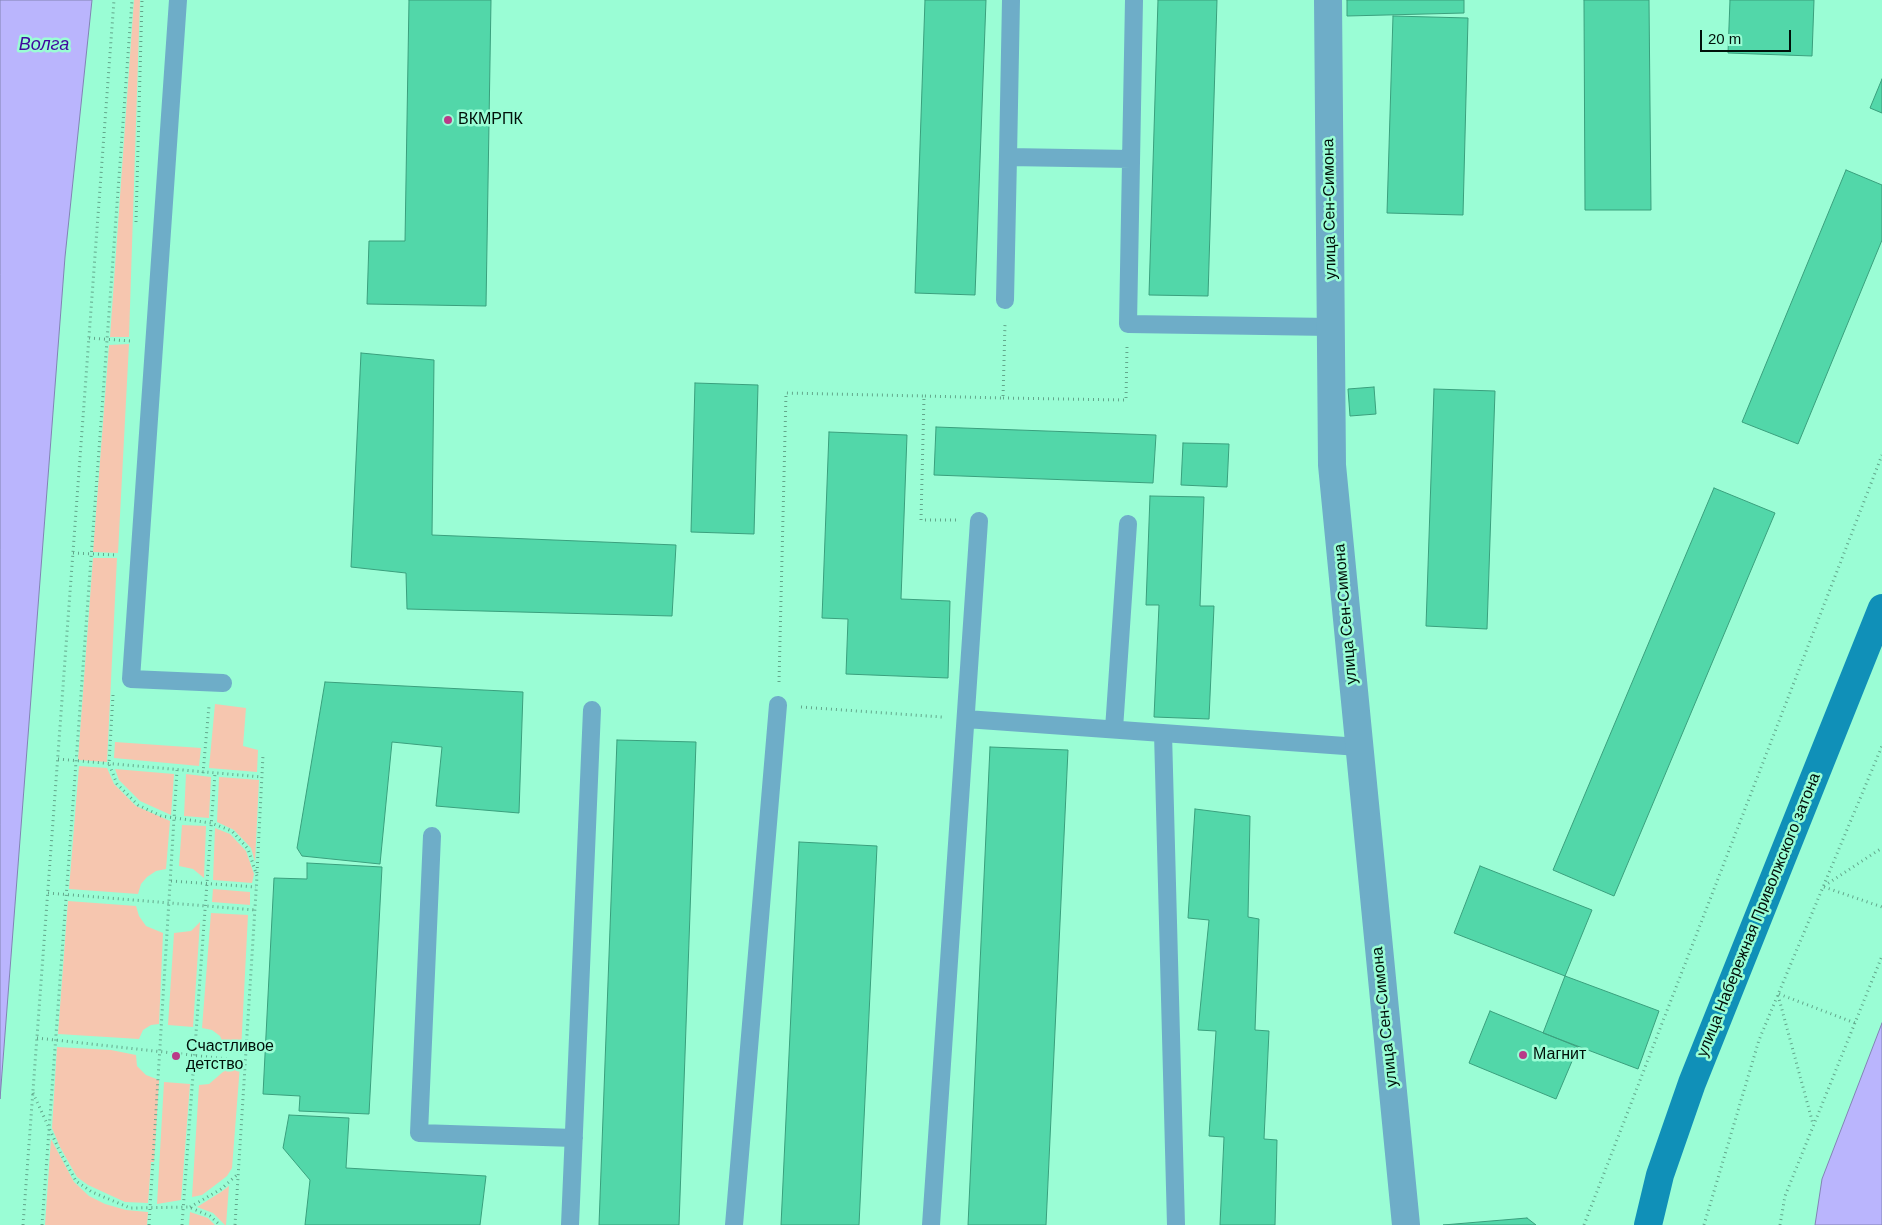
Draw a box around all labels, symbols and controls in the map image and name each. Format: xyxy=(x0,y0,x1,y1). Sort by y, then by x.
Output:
scale bar xyxy=(1702,20,1793,52)
text: 20 m xyxy=(1708,30,1741,47)
water label: Волга xyxy=(19,34,69,56)
place label: ВКМРПК xyxy=(458,110,523,130)
marker: ВКМРПК xyxy=(442,114,454,126)
street label: улица Сен-Симона xyxy=(1319,138,1341,280)
street label: улица Сен-Симона xyxy=(1330,543,1362,685)
street label: улица Набережная Приволжского затона xyxy=(1693,770,1825,1060)
street label: улица Сен-Симона xyxy=(1368,946,1402,1088)
place label: Счастливое детство xyxy=(186,1037,274,1075)
place label: Магнит xyxy=(1533,1045,1586,1065)
marker: Магнит xyxy=(1517,1049,1529,1061)
marker: Счастливое детство xyxy=(170,1050,182,1062)

